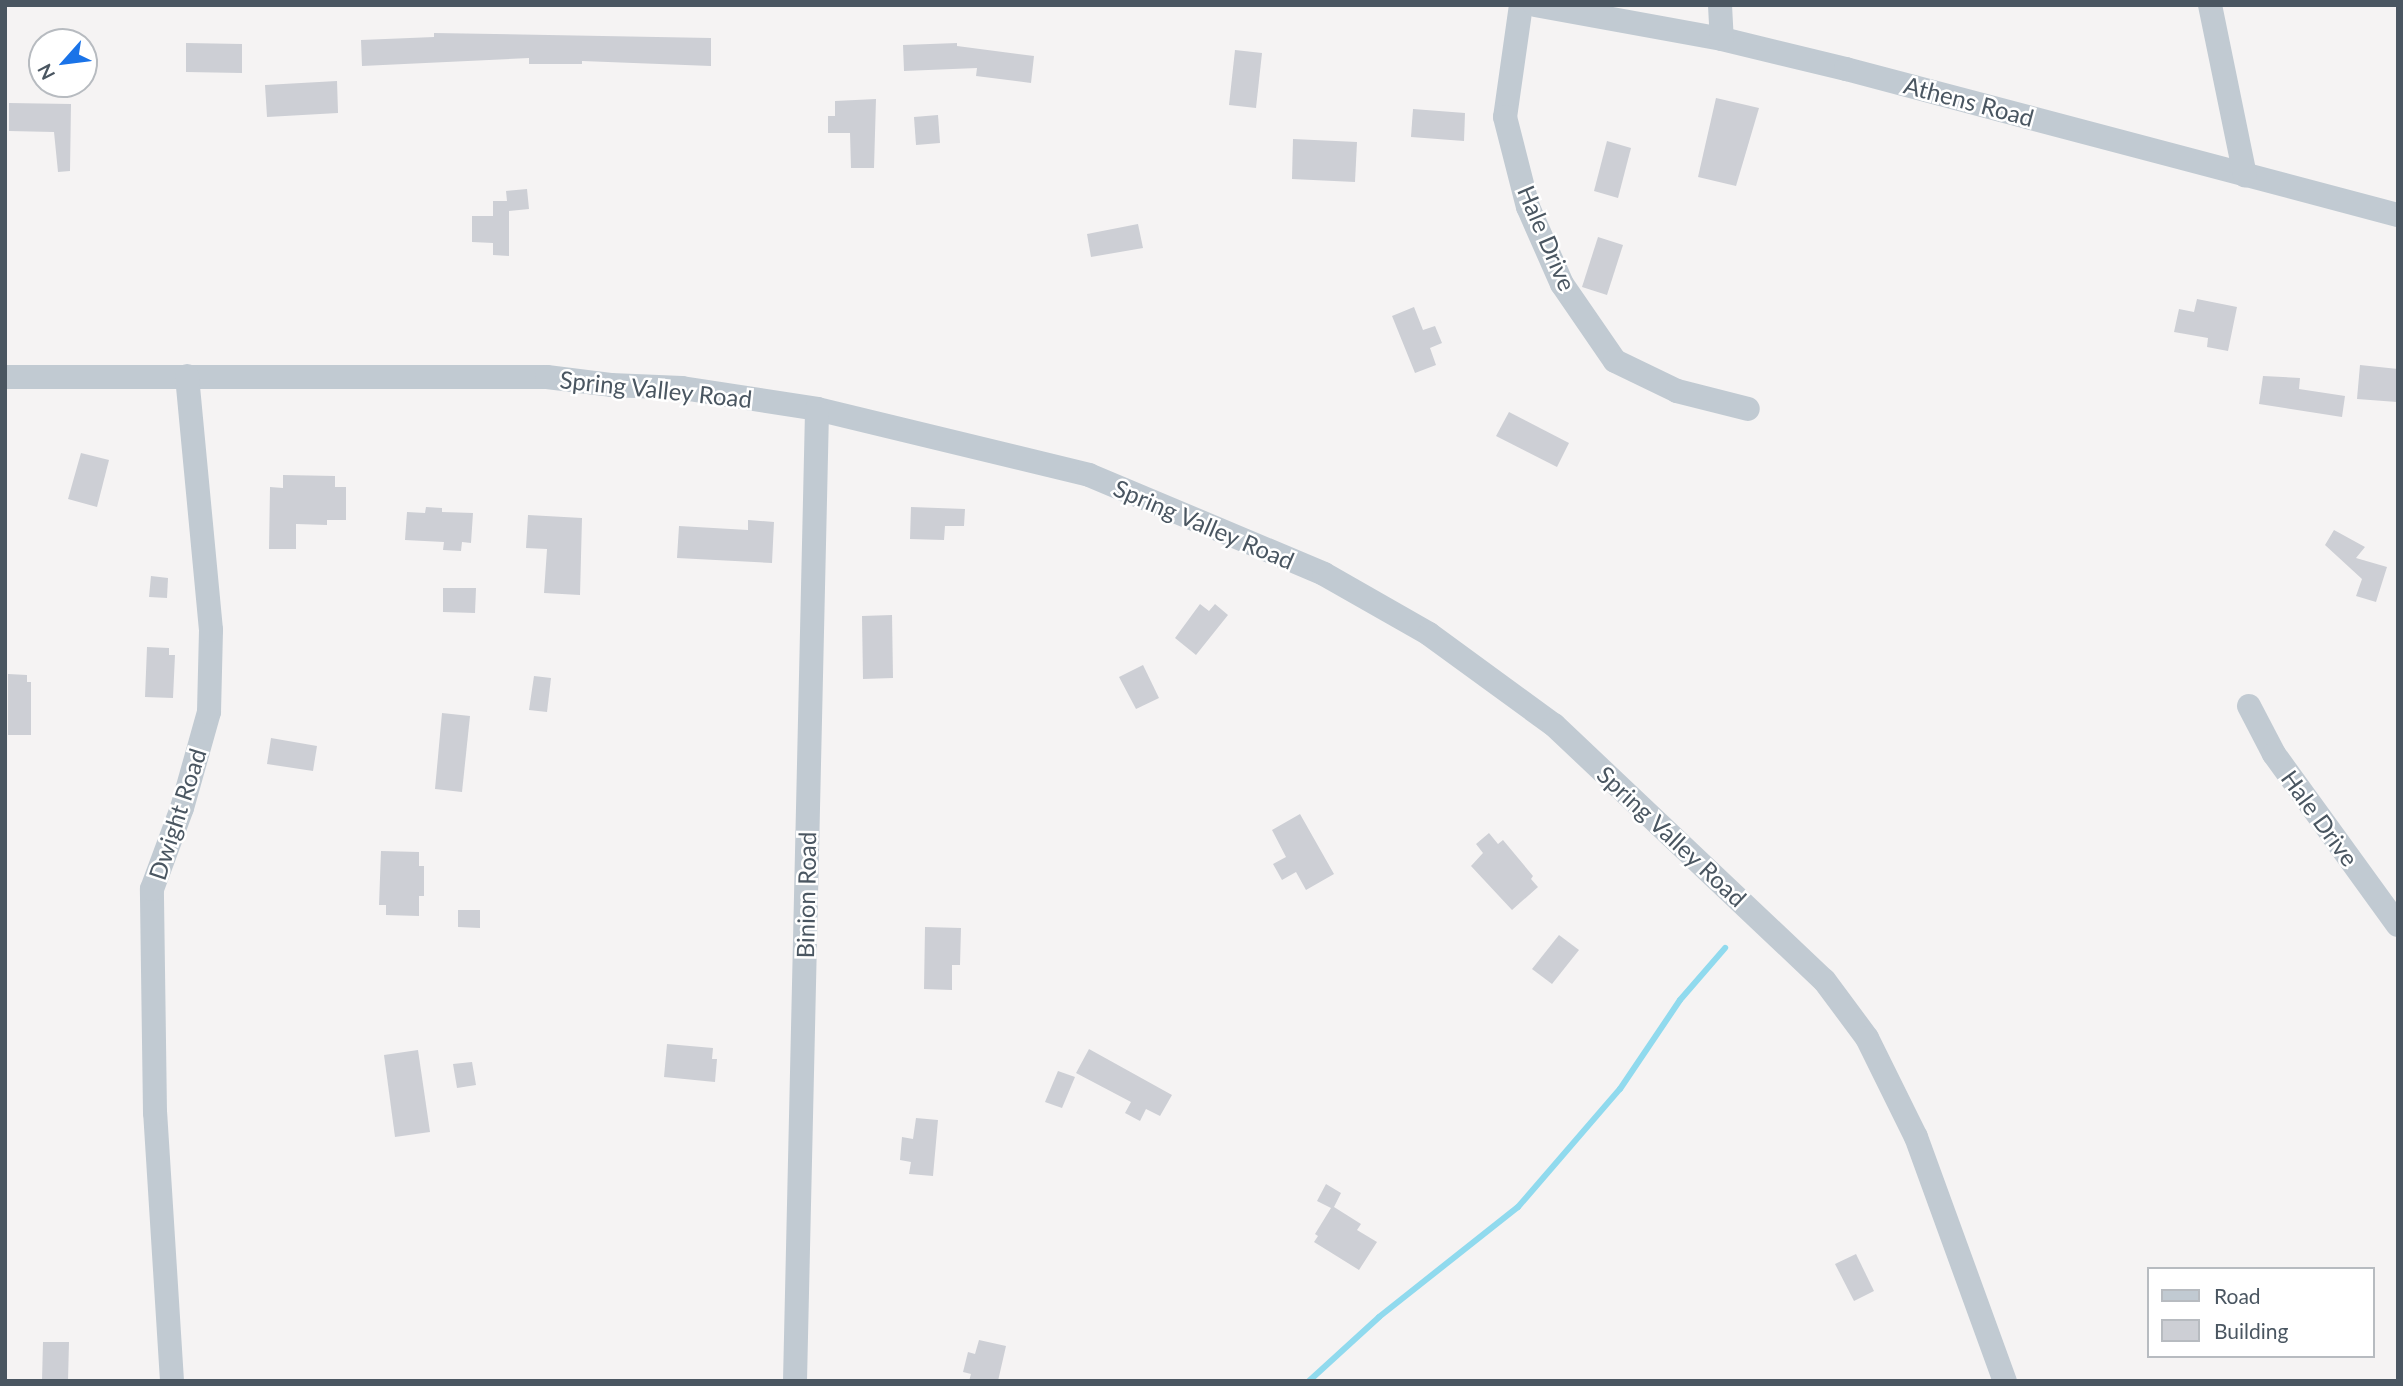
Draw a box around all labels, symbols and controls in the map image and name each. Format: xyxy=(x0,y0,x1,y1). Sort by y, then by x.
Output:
north arrow xyxy=(28,28,98,98)
text: N xyxy=(32,60,59,84)
street label: Athens Road xyxy=(1901,70,2037,132)
street label: Hale Drive xyxy=(1512,181,1582,295)
street label: Spring Valley Road xyxy=(558,365,754,413)
street label: Spring Valley Road xyxy=(1109,473,1299,575)
street label: Dwight Road xyxy=(142,745,212,883)
street label: Spring Valley Road xyxy=(1591,759,1753,913)
street label: Hale Drive xyxy=(2276,764,2364,872)
street label: Binion Road xyxy=(790,831,822,959)
legend xyxy=(2148,1267,2375,1358)
text: Road xyxy=(2214,1283,2261,1308)
text: Building xyxy=(2214,1318,2289,1343)

